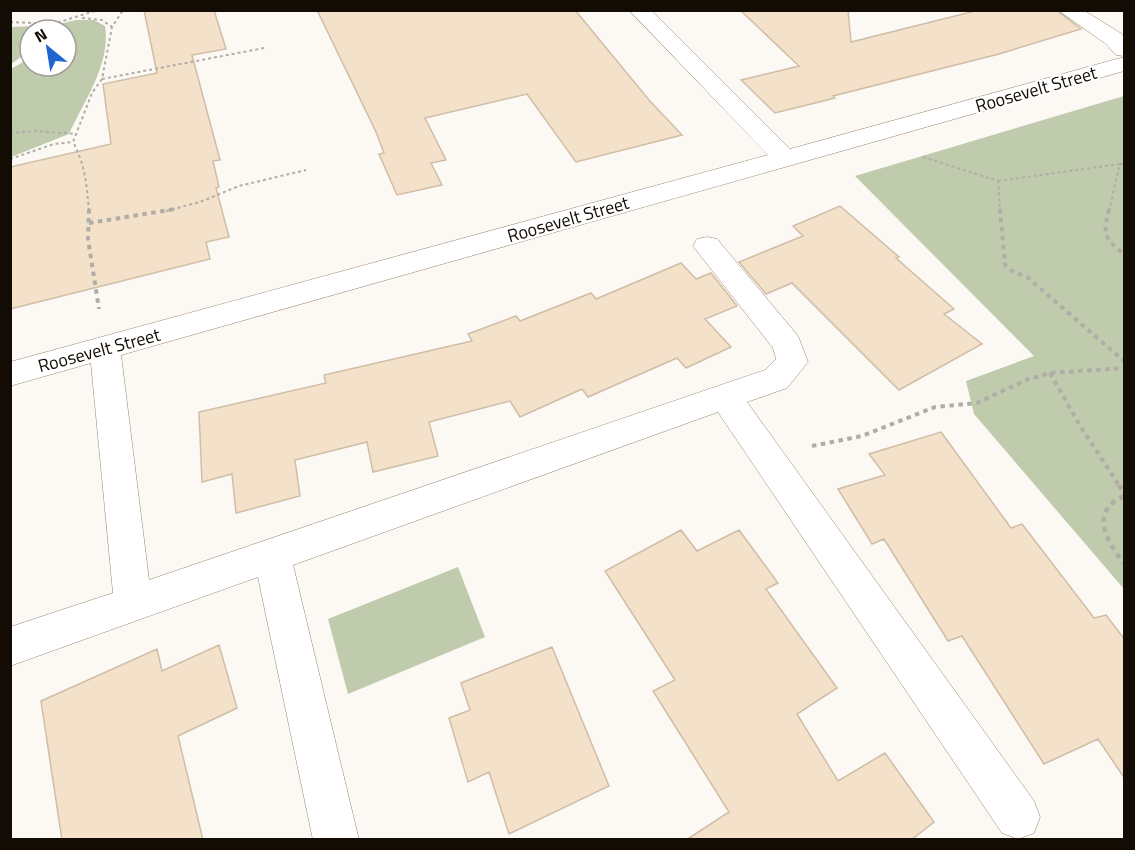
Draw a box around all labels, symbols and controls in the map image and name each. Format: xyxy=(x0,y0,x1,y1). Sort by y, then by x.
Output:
north arrow xyxy=(18,18,78,78)
text: N xyxy=(30,22,51,48)
street label: Roosevelt Street xyxy=(972,59,1101,119)
street label: Roosevelt Street xyxy=(504,189,633,249)
street label: Roosevelt Street xyxy=(35,321,164,379)

